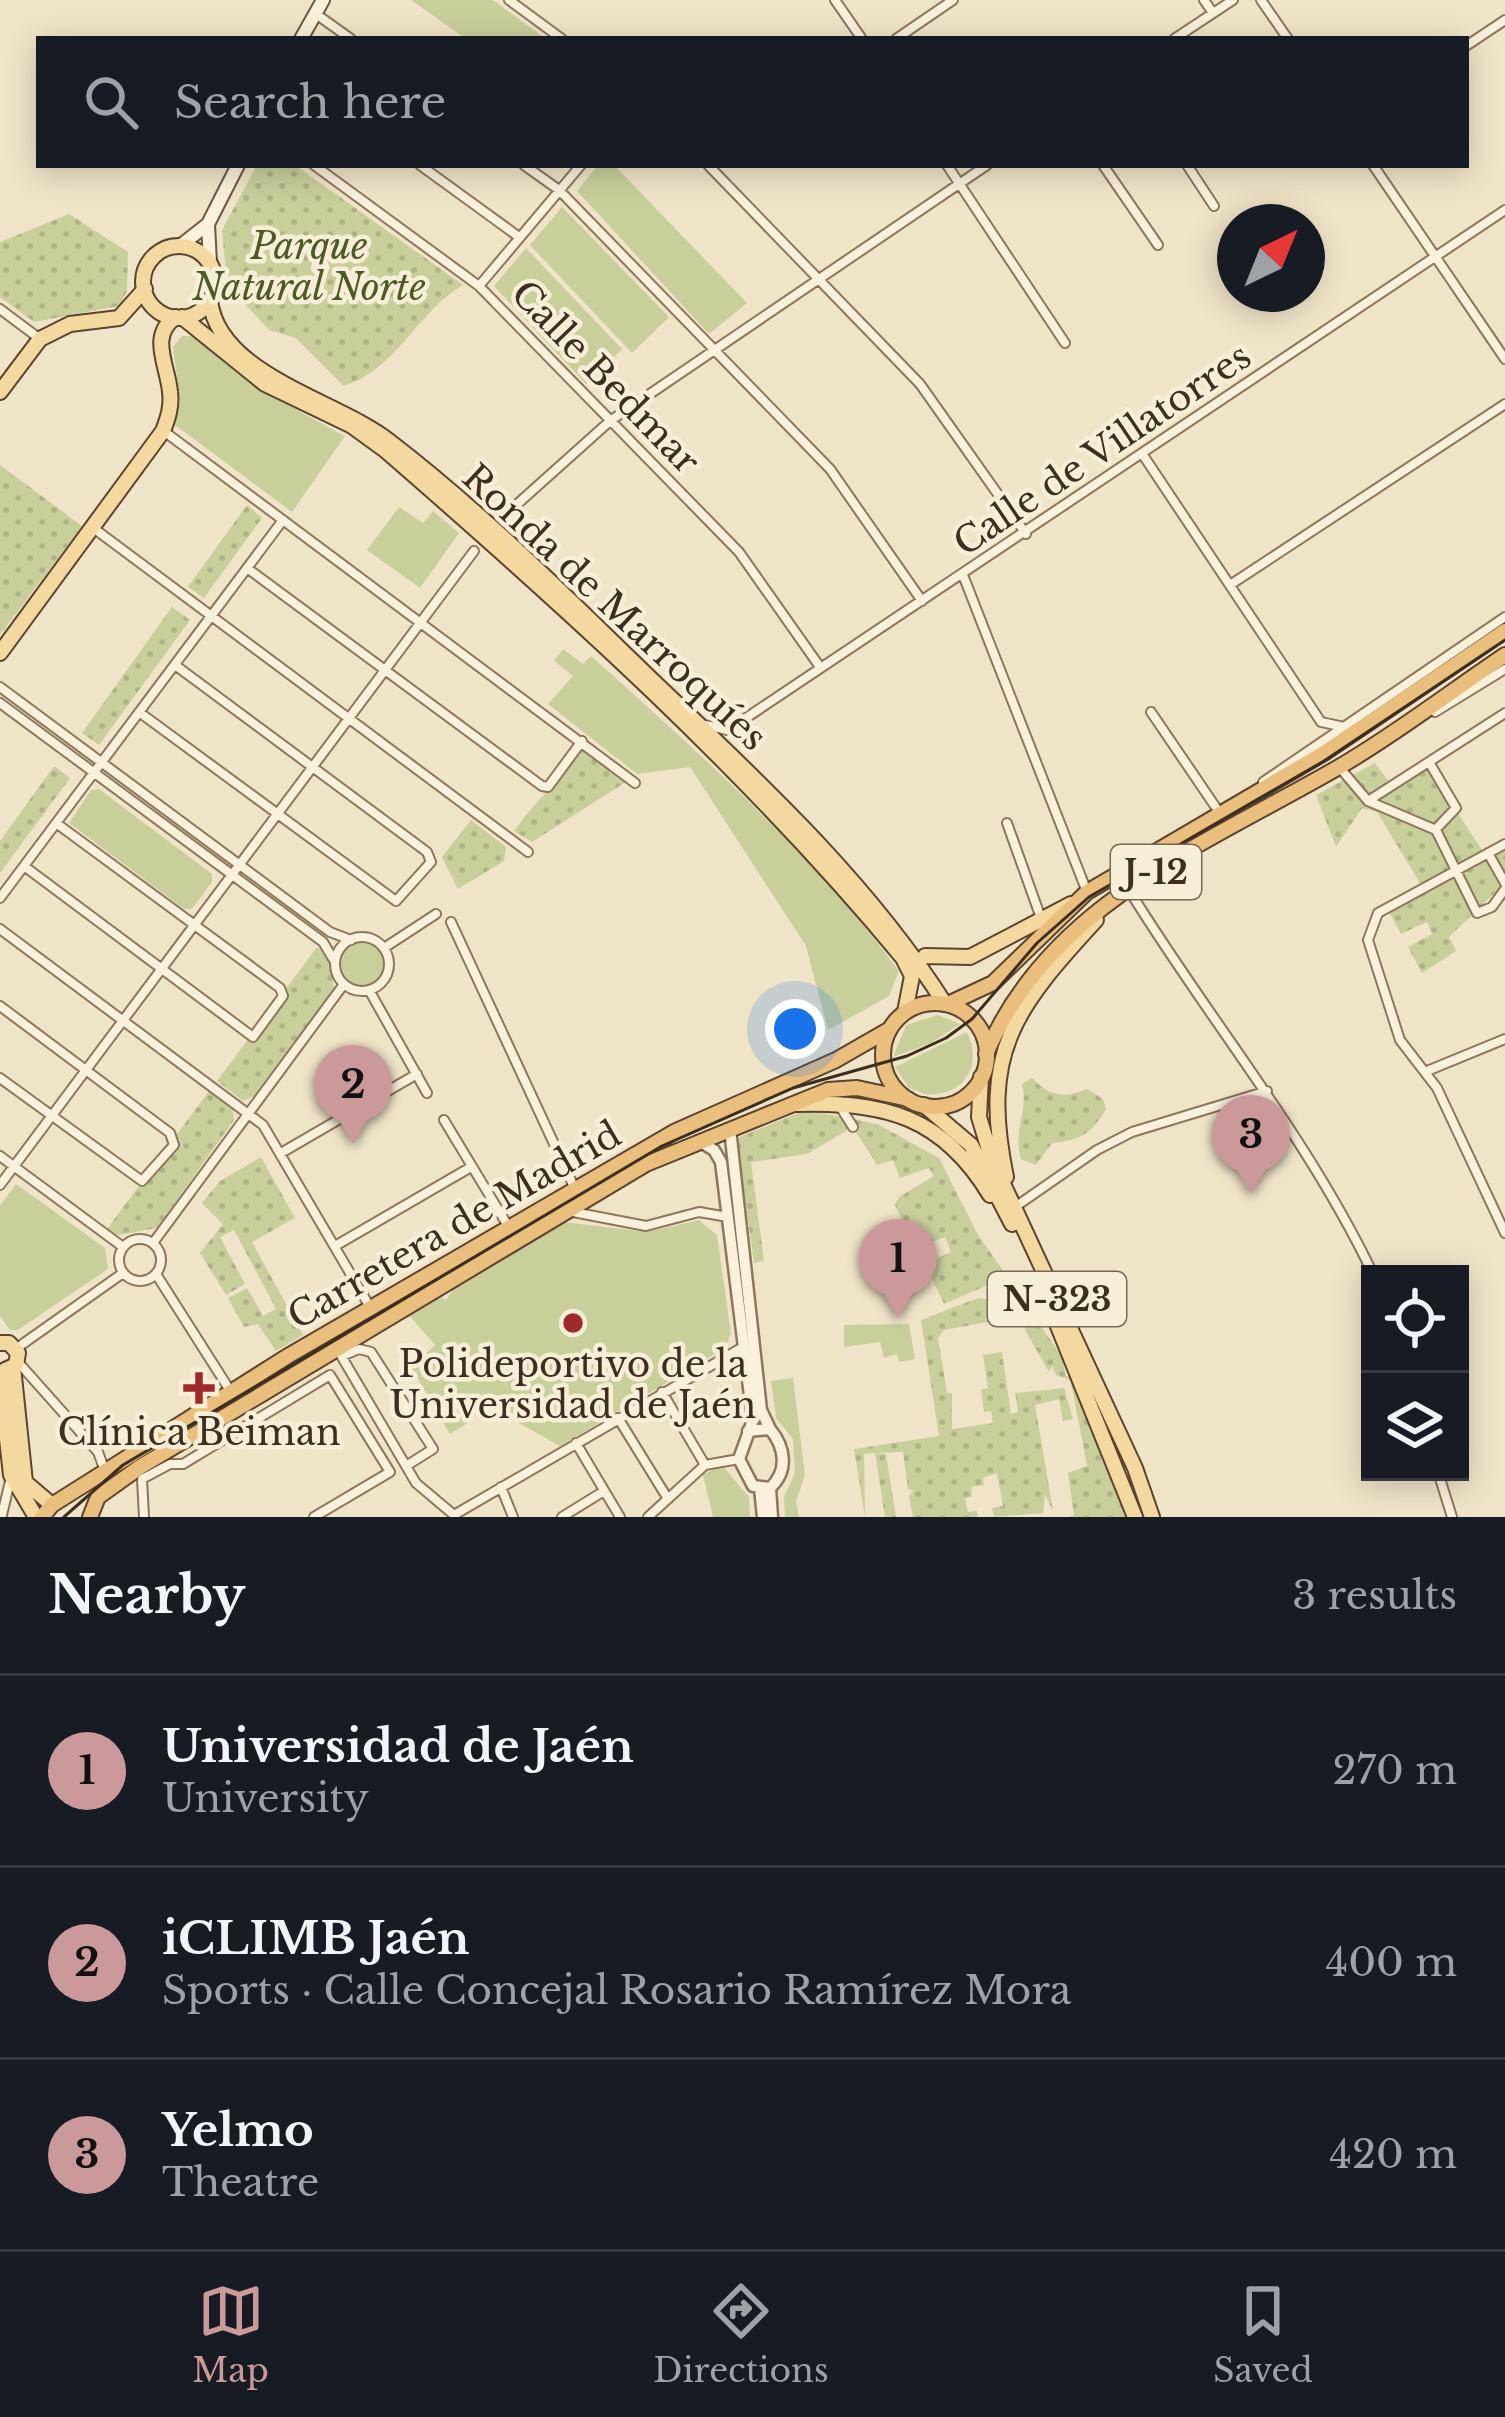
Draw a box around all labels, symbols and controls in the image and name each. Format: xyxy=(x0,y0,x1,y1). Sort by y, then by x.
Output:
search box xyxy=(36,36,1469,168)
icon: search xyxy=(78,69,144,135)
text: Search here xyxy=(174,74,446,130)
north arrow xyxy=(1217,204,1325,312)
park label: Parque Natural Norte xyxy=(191,224,426,310)
street label: Calle Bedmar xyxy=(502,271,709,483)
street label: Calle de Villatorres xyxy=(945,333,1259,566)
street label: Ronda de Marroquíes xyxy=(453,455,776,760)
road number: J-12 xyxy=(1111,845,1201,899)
your location xyxy=(765,999,825,1059)
pin: 2 xyxy=(314,1045,392,1144)
pin: 3 xyxy=(1212,1095,1290,1194)
street label: Carretera de Madrid xyxy=(280,1112,629,1339)
pin: 1 xyxy=(859,1219,937,1318)
map controls xyxy=(1361,1265,1469,1481)
button: locate xyxy=(1361,1265,1469,1373)
road number: N-323 xyxy=(988,1272,1126,1326)
marker: Polideportivo de la Universidad de Jaén xyxy=(560,1310,586,1336)
place label: Polideportivo de la Universidad de Jaén xyxy=(390,1342,756,1428)
marker: Clínica Beiman xyxy=(183,1372,215,1404)
button: layers xyxy=(1361,1373,1469,1481)
place label: Clínica Beiman xyxy=(58,1410,341,1455)
text: Nearby xyxy=(48,1564,245,1627)
text: 3 results xyxy=(1292,1571,1457,1620)
text: Universidad de Jaén xyxy=(162,1718,634,1774)
text: 1 xyxy=(78,1746,96,1795)
text: 270 m xyxy=(1333,1746,1457,1795)
text: University xyxy=(162,1774,369,1823)
text: iCLIMB Jaén xyxy=(162,1910,470,1966)
text: 2 xyxy=(74,1938,100,1987)
text: 400 m xyxy=(1325,1938,1457,1987)
text: Sports · Calle Concejal Rosario Ramírez Mora xyxy=(162,1966,1071,2015)
text: Yelmo xyxy=(162,2102,314,2158)
text: 3 xyxy=(75,2130,99,2179)
text: 420 m xyxy=(1329,2130,1457,2179)
text: Theatre xyxy=(162,2158,319,2207)
tab: Map xyxy=(192,2278,269,2391)
tab: Directions xyxy=(653,2278,829,2391)
tab: Saved xyxy=(1213,2278,1313,2391)

